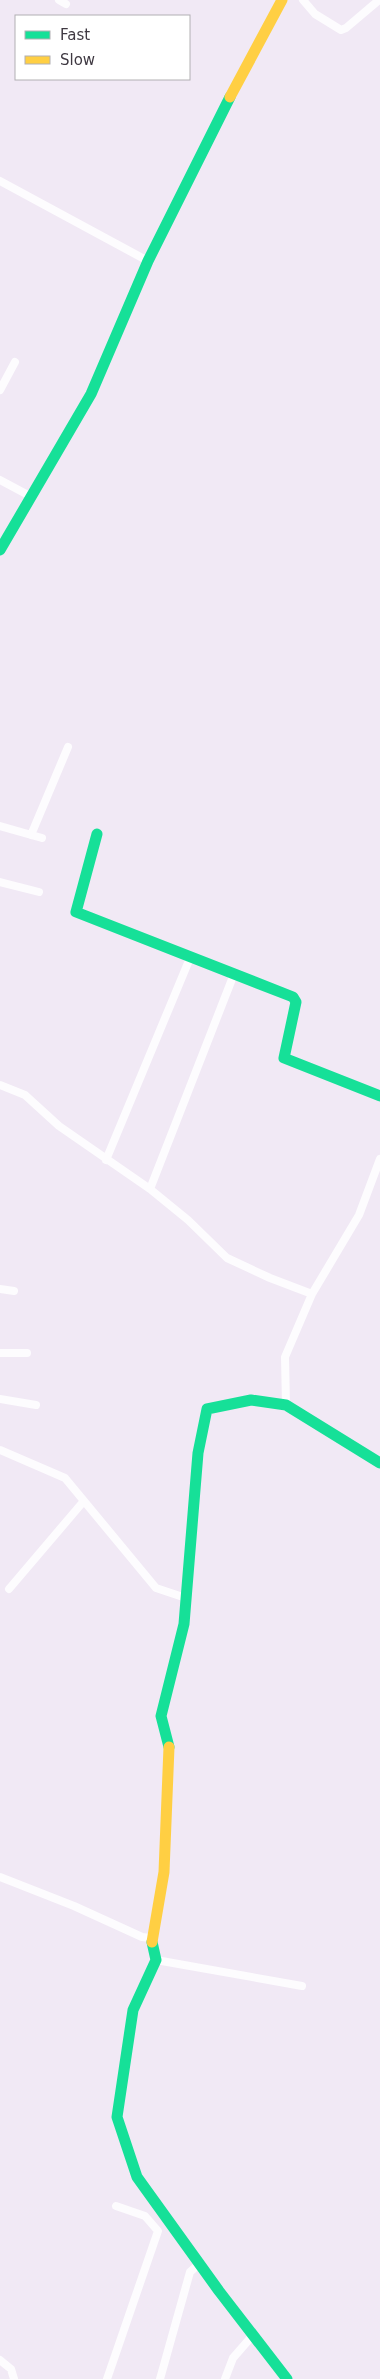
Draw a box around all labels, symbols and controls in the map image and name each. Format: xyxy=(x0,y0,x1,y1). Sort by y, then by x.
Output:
legend xyxy=(15,15,190,80)
text: Fast xyxy=(60,26,90,44)
text: Slow xyxy=(60,51,95,69)

